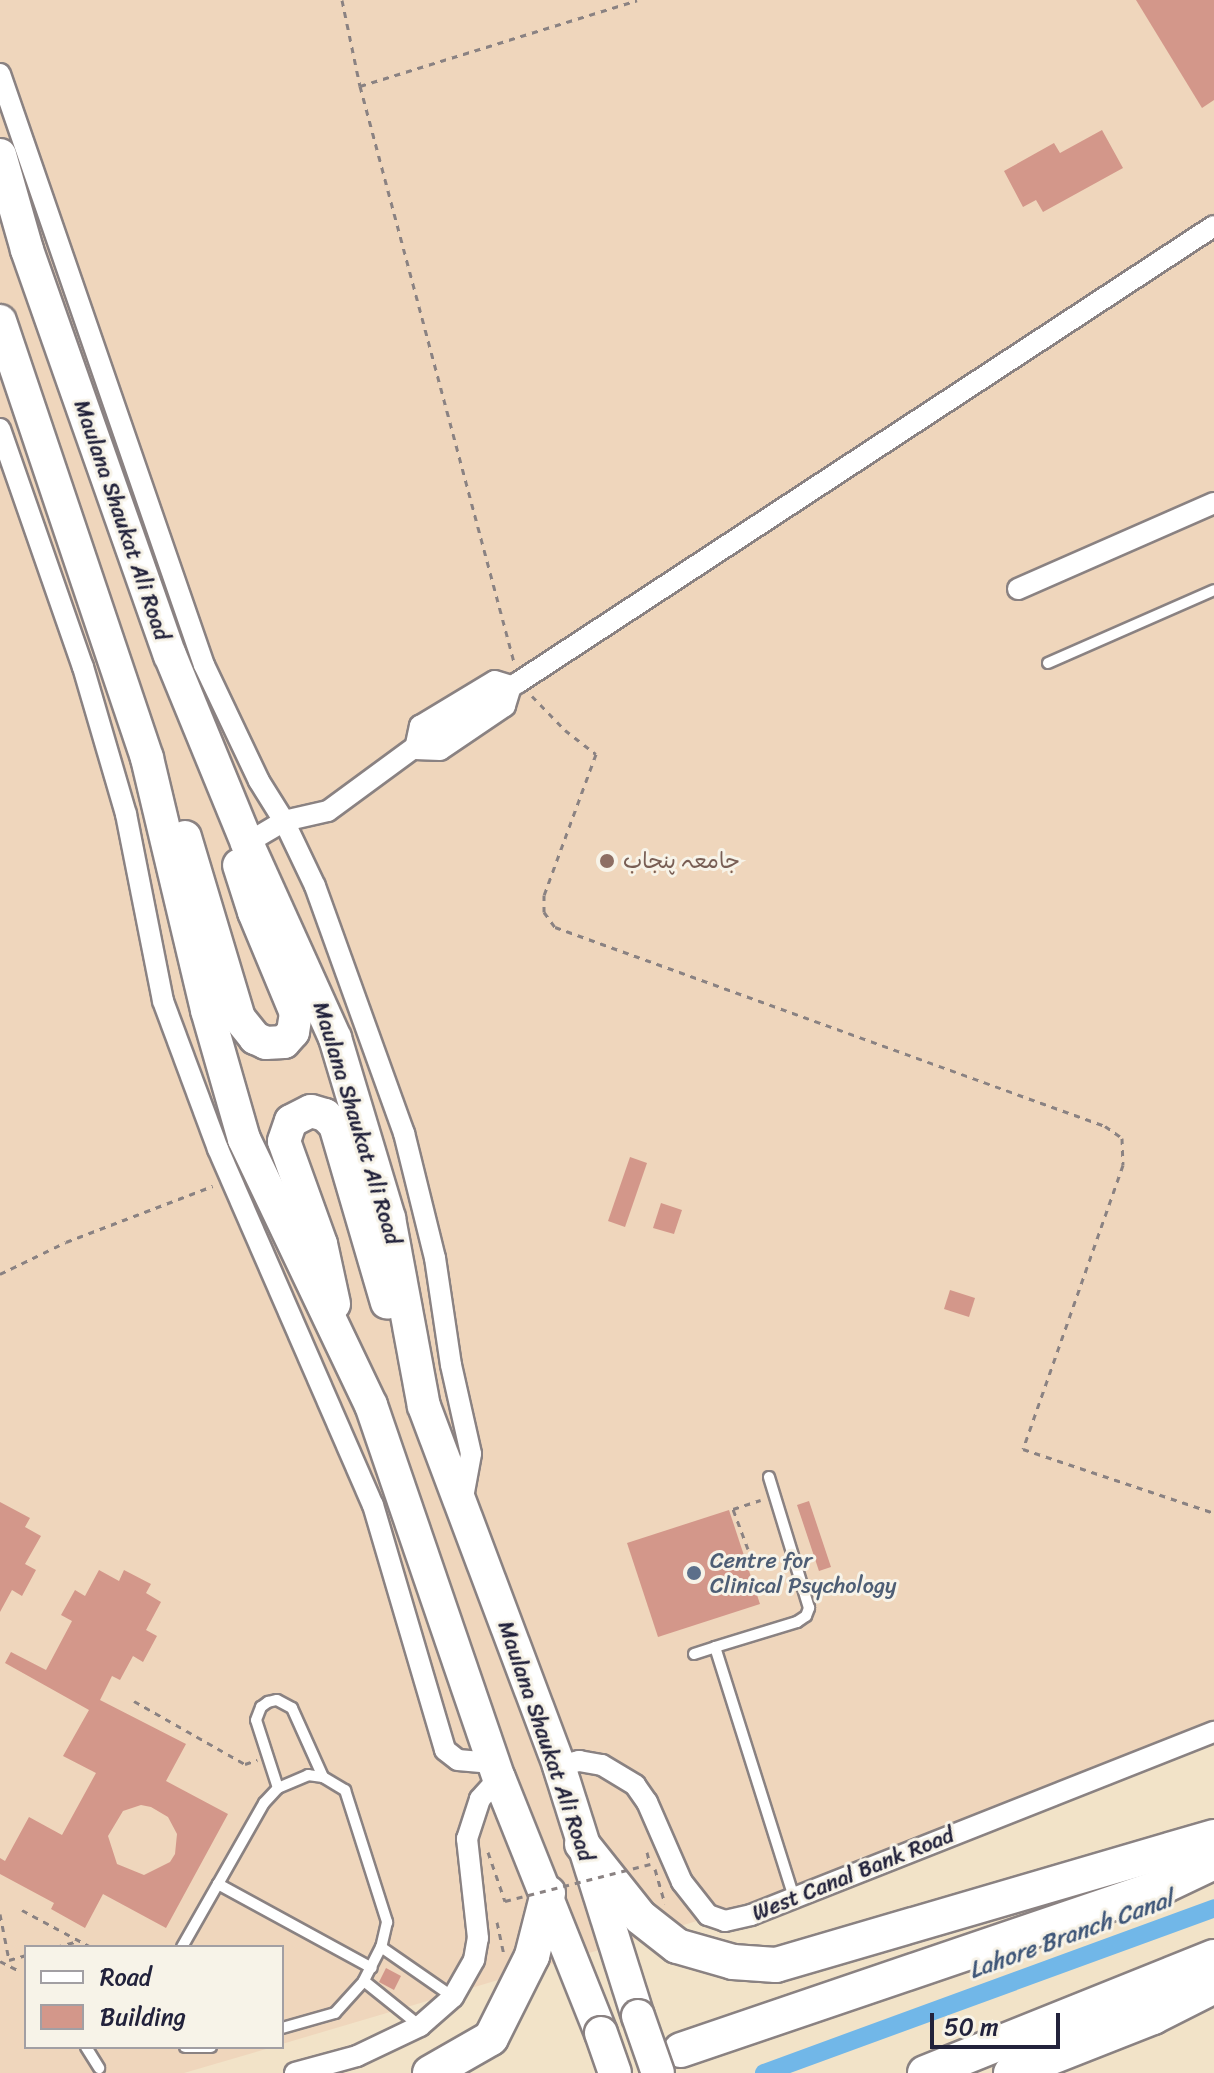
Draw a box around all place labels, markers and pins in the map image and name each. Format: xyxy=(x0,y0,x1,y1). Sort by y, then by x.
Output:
place label: جامعہ پنجاب xyxy=(623,848,740,874)
marker: جامعہ پنجاب xyxy=(598,852,616,870)
place label: Centre for Clinical Psychology xyxy=(710,1547,897,1598)
marker: Centre for Clinical Psychology xyxy=(685,1564,703,1582)

